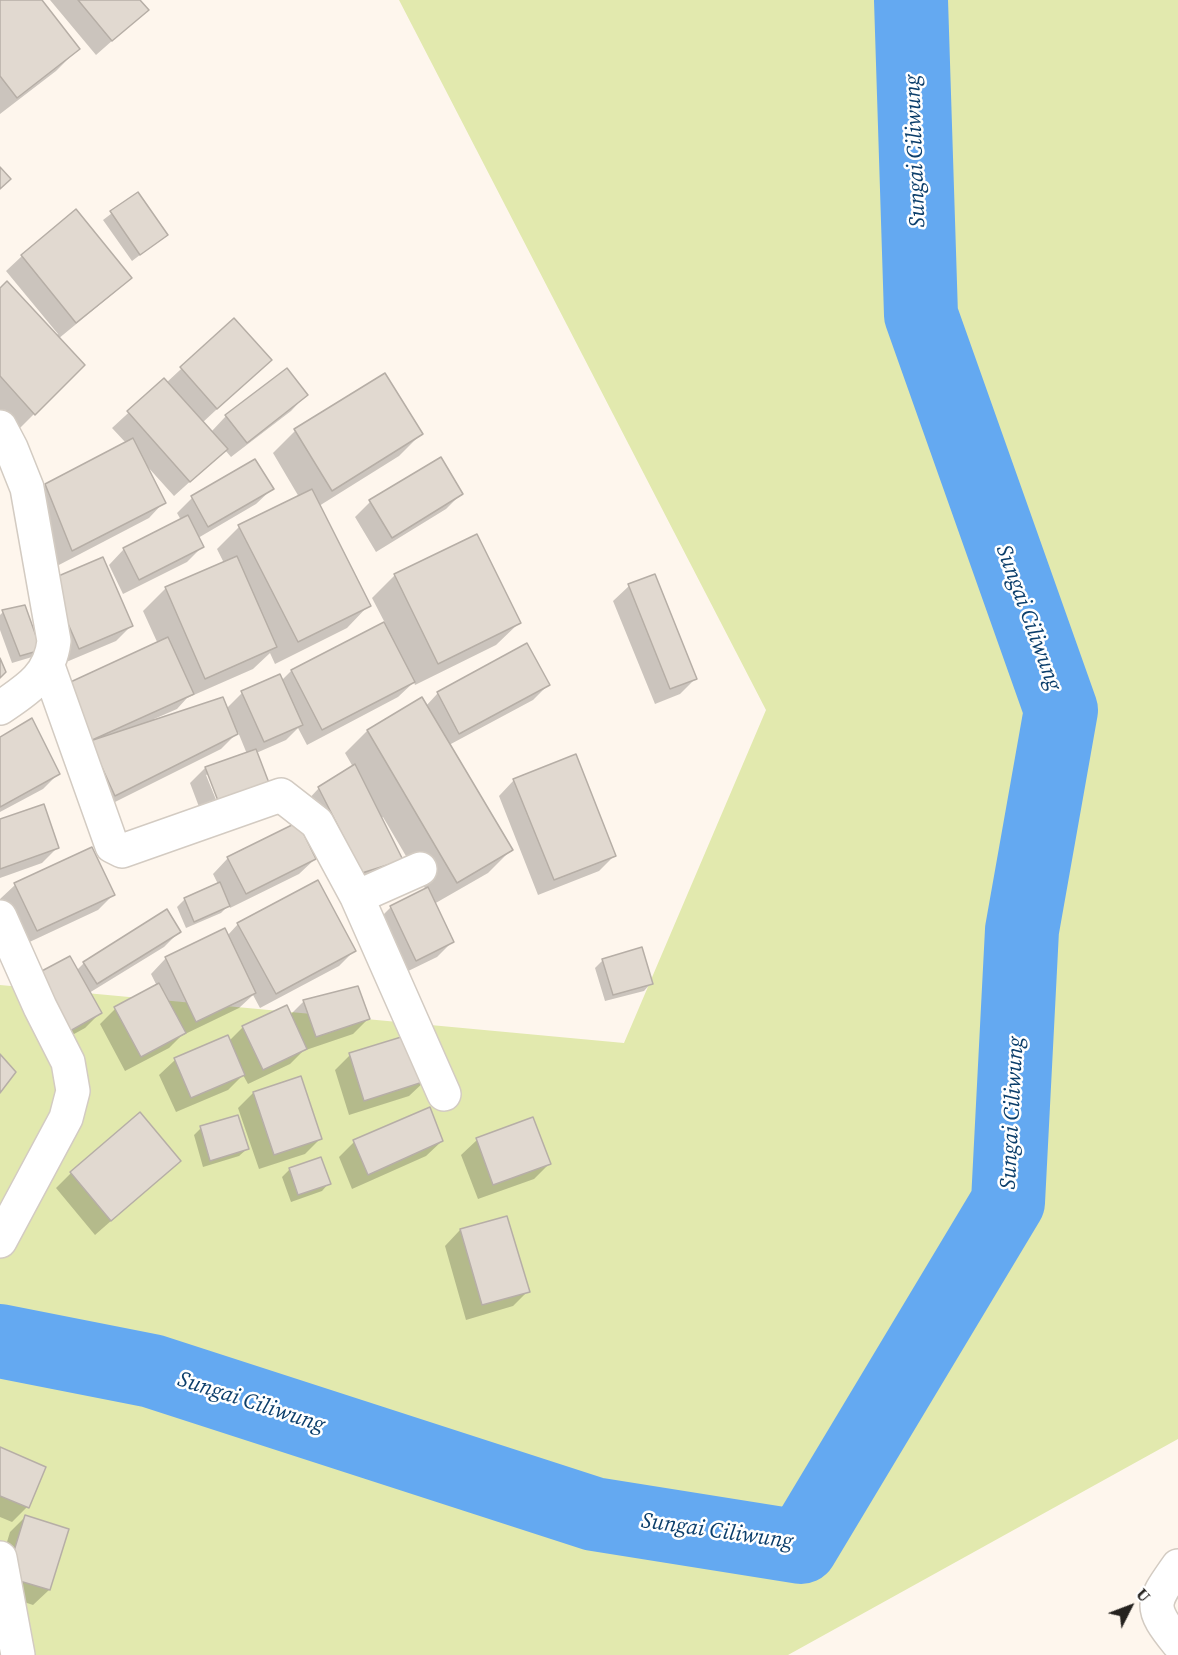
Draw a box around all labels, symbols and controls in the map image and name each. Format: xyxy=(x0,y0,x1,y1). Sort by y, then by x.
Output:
water label: Sungai Ciliwung xyxy=(900,74,932,228)
water label: Sungai Ciliwung xyxy=(989,542,1067,694)
water label: Sungai Ciliwung xyxy=(996,1036,1030,1190)
water label: Sungai Ciliwung xyxy=(174,1367,328,1439)
water label: Sungai Ciliwung xyxy=(639,1508,795,1556)
north arrow xyxy=(1100,1577,1160,1637)
text: U xyxy=(1131,1583,1155,1607)

